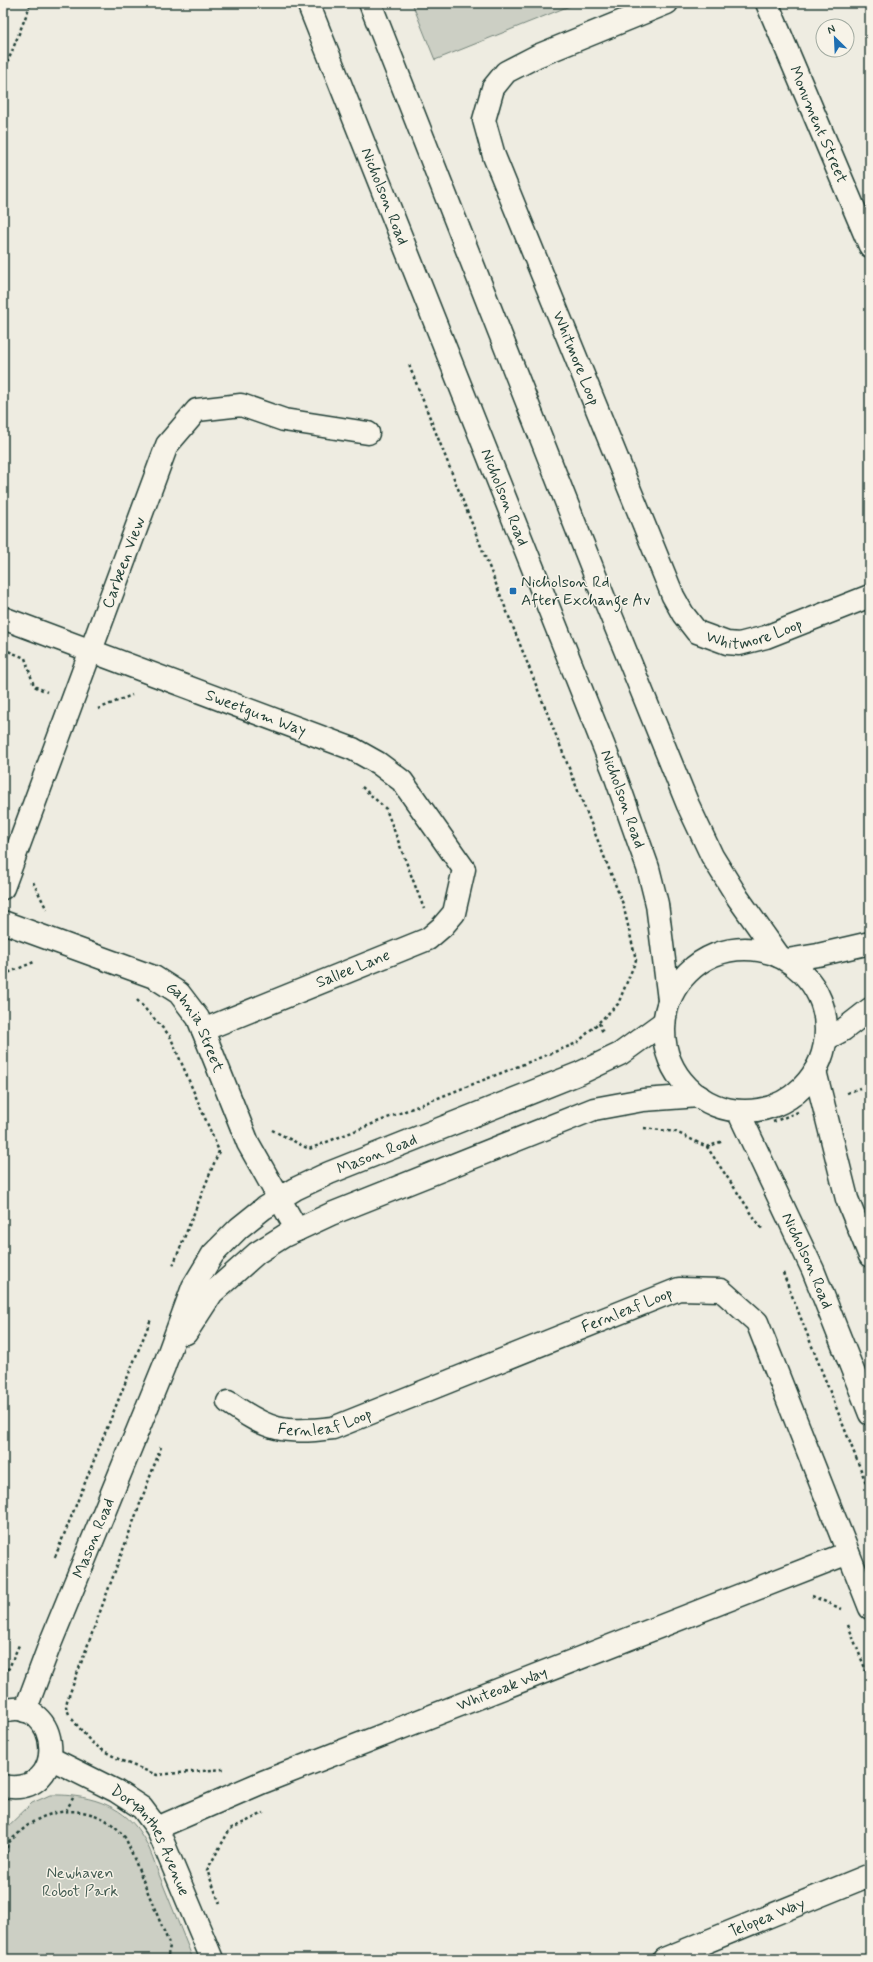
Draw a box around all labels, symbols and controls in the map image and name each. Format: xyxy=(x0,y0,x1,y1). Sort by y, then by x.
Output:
north arrow xyxy=(815,18,855,58)
text: N xyxy=(825,22,838,38)
street label: Monument Street xyxy=(784,63,853,187)
street label: Nicholson Road xyxy=(356,144,414,248)
street label: Whitmore Loop xyxy=(548,308,605,409)
street label: Nicholson Road xyxy=(476,445,534,549)
street label: Carbeen View xyxy=(97,513,150,611)
place label: Nicholson Rd After Exchange Av xyxy=(521,572,651,612)
marker: Nicholson Rd After Exchange Av xyxy=(508,586,518,596)
street label: Whitmore Loop xyxy=(703,613,806,655)
street label: Sweetgum Way xyxy=(203,684,309,741)
street label: Nicholson Road xyxy=(596,747,651,851)
street label: Sallee Lane xyxy=(313,945,393,993)
street label: Gahnia Street xyxy=(162,977,229,1076)
street label: Mason Road xyxy=(334,1128,420,1179)
street label: Nicholson Road xyxy=(777,1209,838,1312)
street label: Fernleaf Loop xyxy=(578,1282,676,1338)
street label: Fernleaf Loop xyxy=(276,1403,375,1441)
street label: Mason Road xyxy=(68,1495,119,1581)
street label: Whiteoak Way xyxy=(453,1661,550,1716)
street label: Doryanthes Avenue xyxy=(107,1780,195,1899)
park label: Newhaven Robot Park xyxy=(42,1863,118,1902)
street label: Telopea Way xyxy=(726,1892,808,1942)

